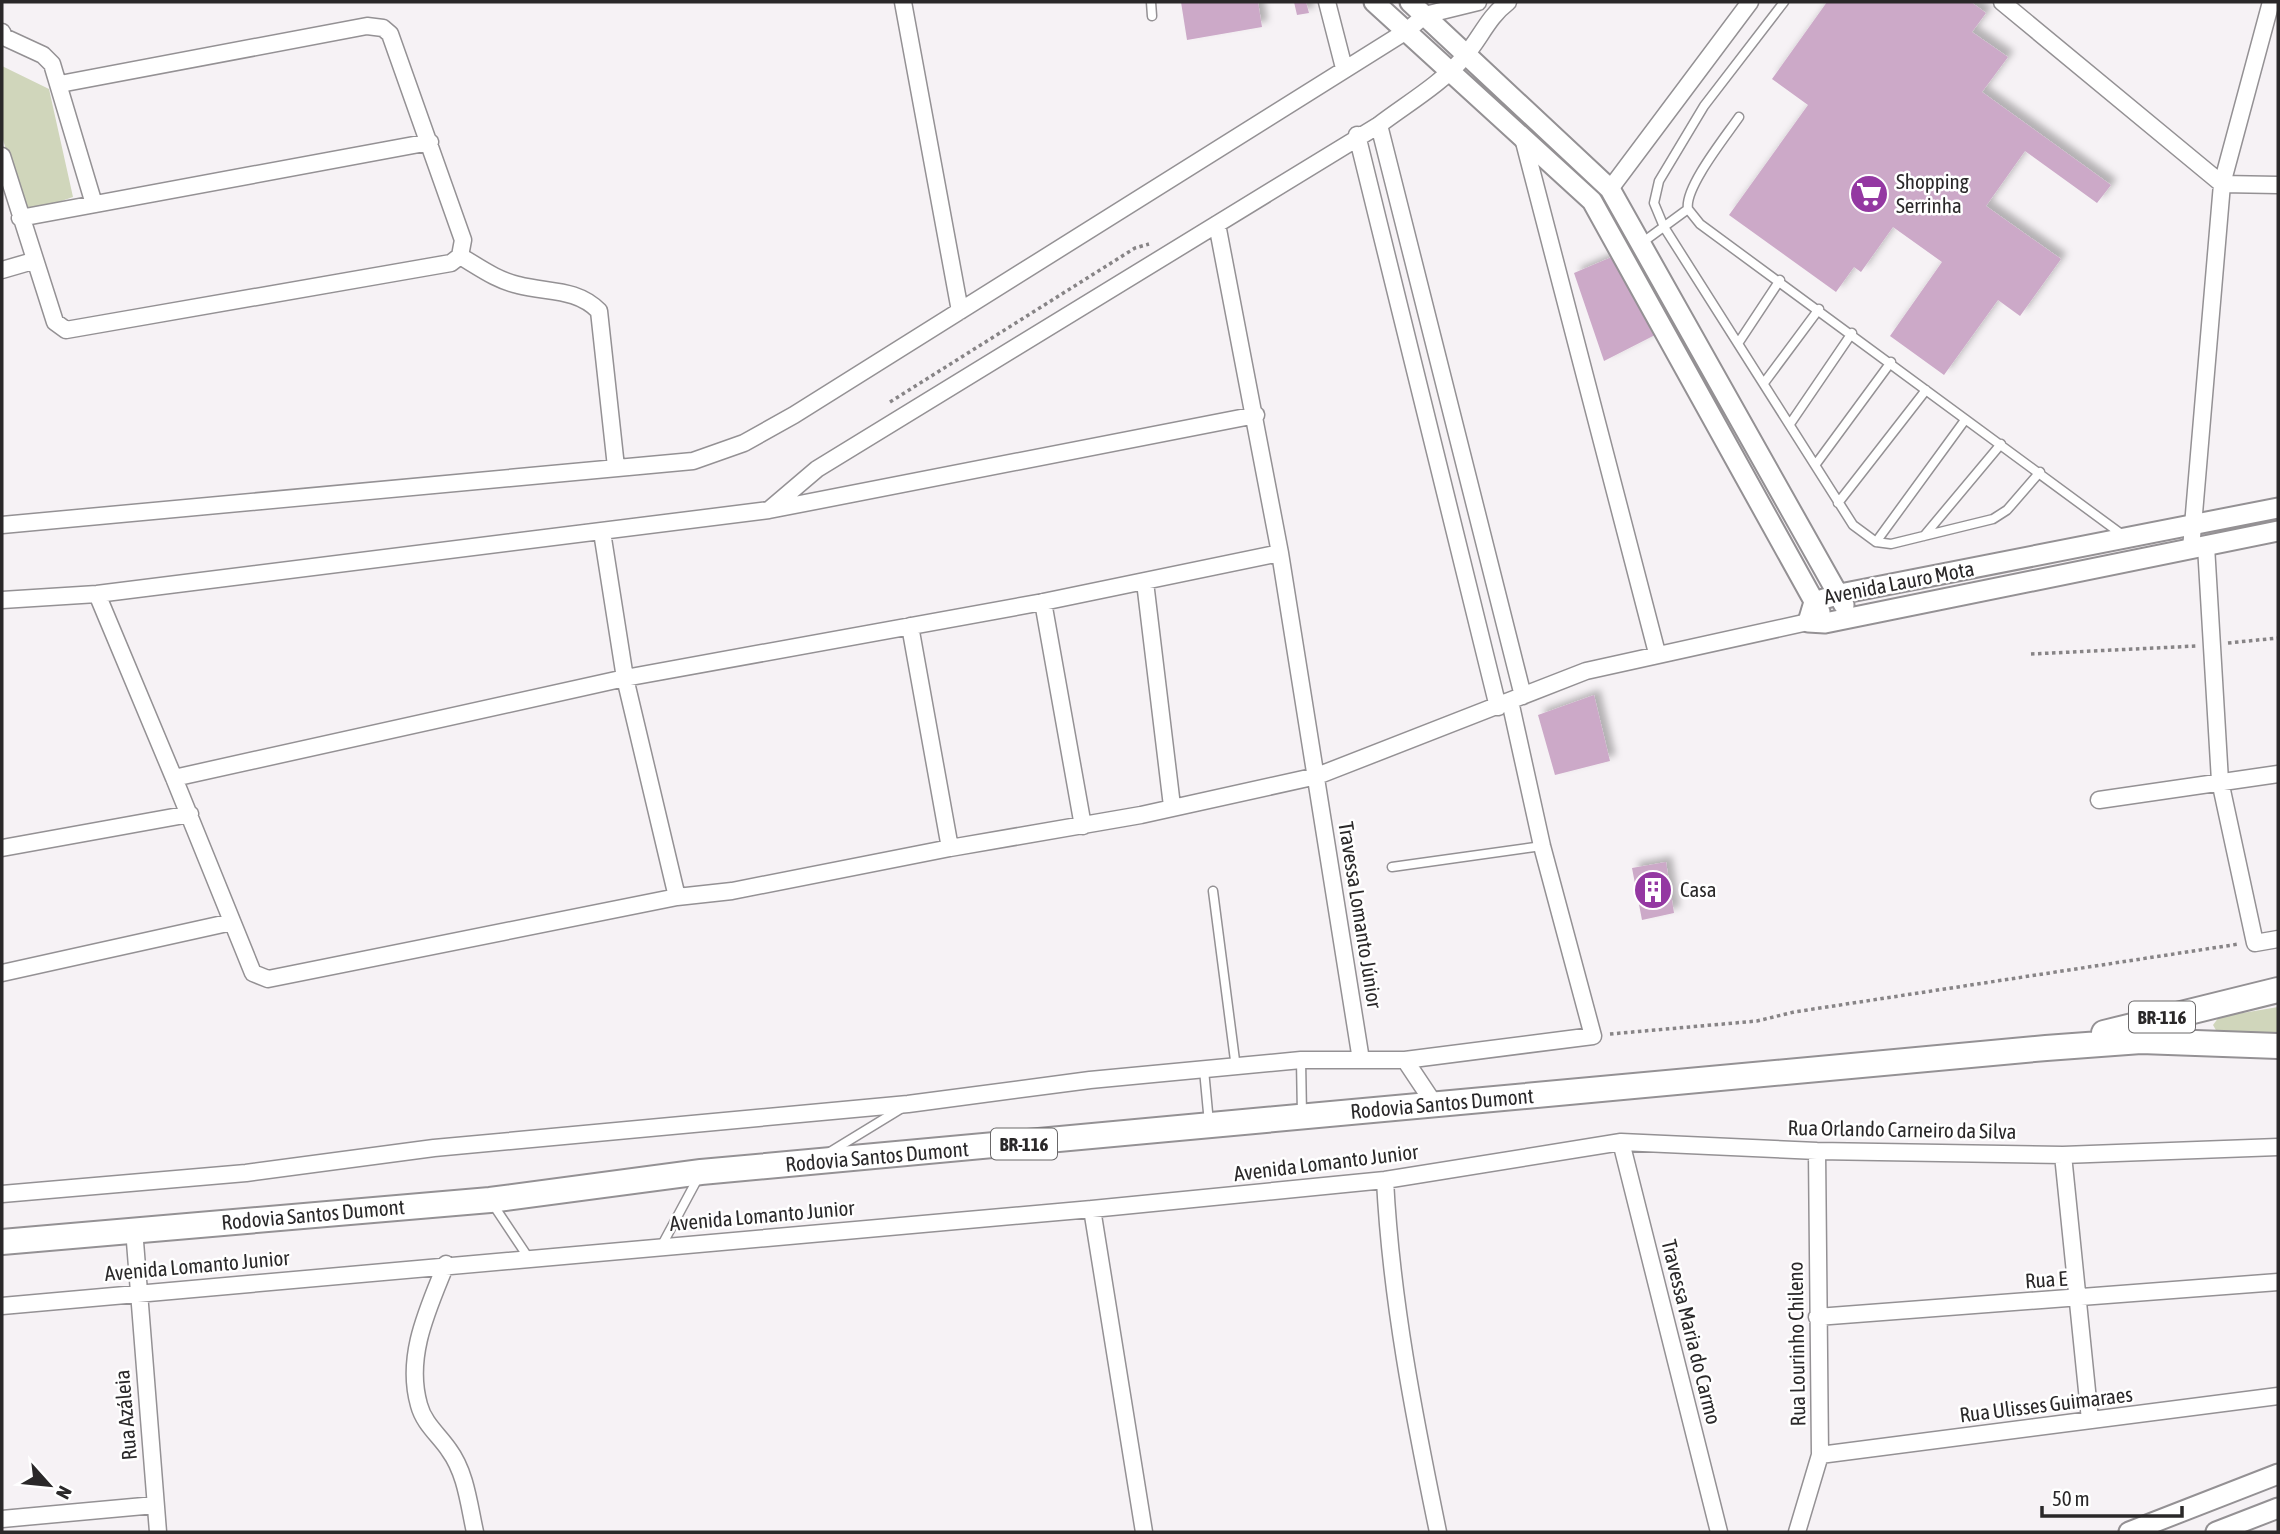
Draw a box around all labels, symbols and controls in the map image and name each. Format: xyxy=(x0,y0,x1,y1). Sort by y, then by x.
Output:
place label: Shopping Serrinha xyxy=(1896,169,1969,217)
supermarket icon: Shopping Serrinha xyxy=(1848,173,1890,215)
street label: Avenida Lauro Mota xyxy=(1822,556,1976,608)
street label: Travessa Lomanto Júnior xyxy=(1334,820,1388,1011)
building icon: Casa xyxy=(1632,869,1674,911)
place label: Casa xyxy=(1680,877,1716,901)
road number: BR-116 xyxy=(2129,1001,2195,1032)
street label: Rodovia Santos Dumont xyxy=(1349,1083,1535,1123)
street label: Rua Orlando Carneiro da Silva xyxy=(1787,1115,2017,1143)
road number: BR-116 xyxy=(991,1128,1057,1160)
street label: Rodovia Santos Dumont xyxy=(784,1136,970,1176)
street label: Avenida Lomanto Junior xyxy=(1232,1139,1420,1185)
street label: Rodovia Santos Dumont xyxy=(220,1194,406,1234)
street label: Avenida Lomanto Junior xyxy=(668,1195,856,1235)
street label: Travessa Maria do Carmo xyxy=(1657,1237,1727,1427)
street label: Avenida Lomanto Junior xyxy=(103,1245,291,1285)
street label: Rua Lourinho Chileno xyxy=(1783,1261,1809,1427)
street label: Rua E xyxy=(2024,1266,2068,1292)
street label: Rua Azáleia xyxy=(109,1369,141,1461)
street label: Rua Ulisses Guimaraes xyxy=(1958,1381,2134,1427)
north arrow xyxy=(14,1450,84,1520)
scale bar xyxy=(2042,1474,2182,1518)
text: N xyxy=(52,1483,76,1503)
text: 50 m xyxy=(2052,1486,2090,1510)

